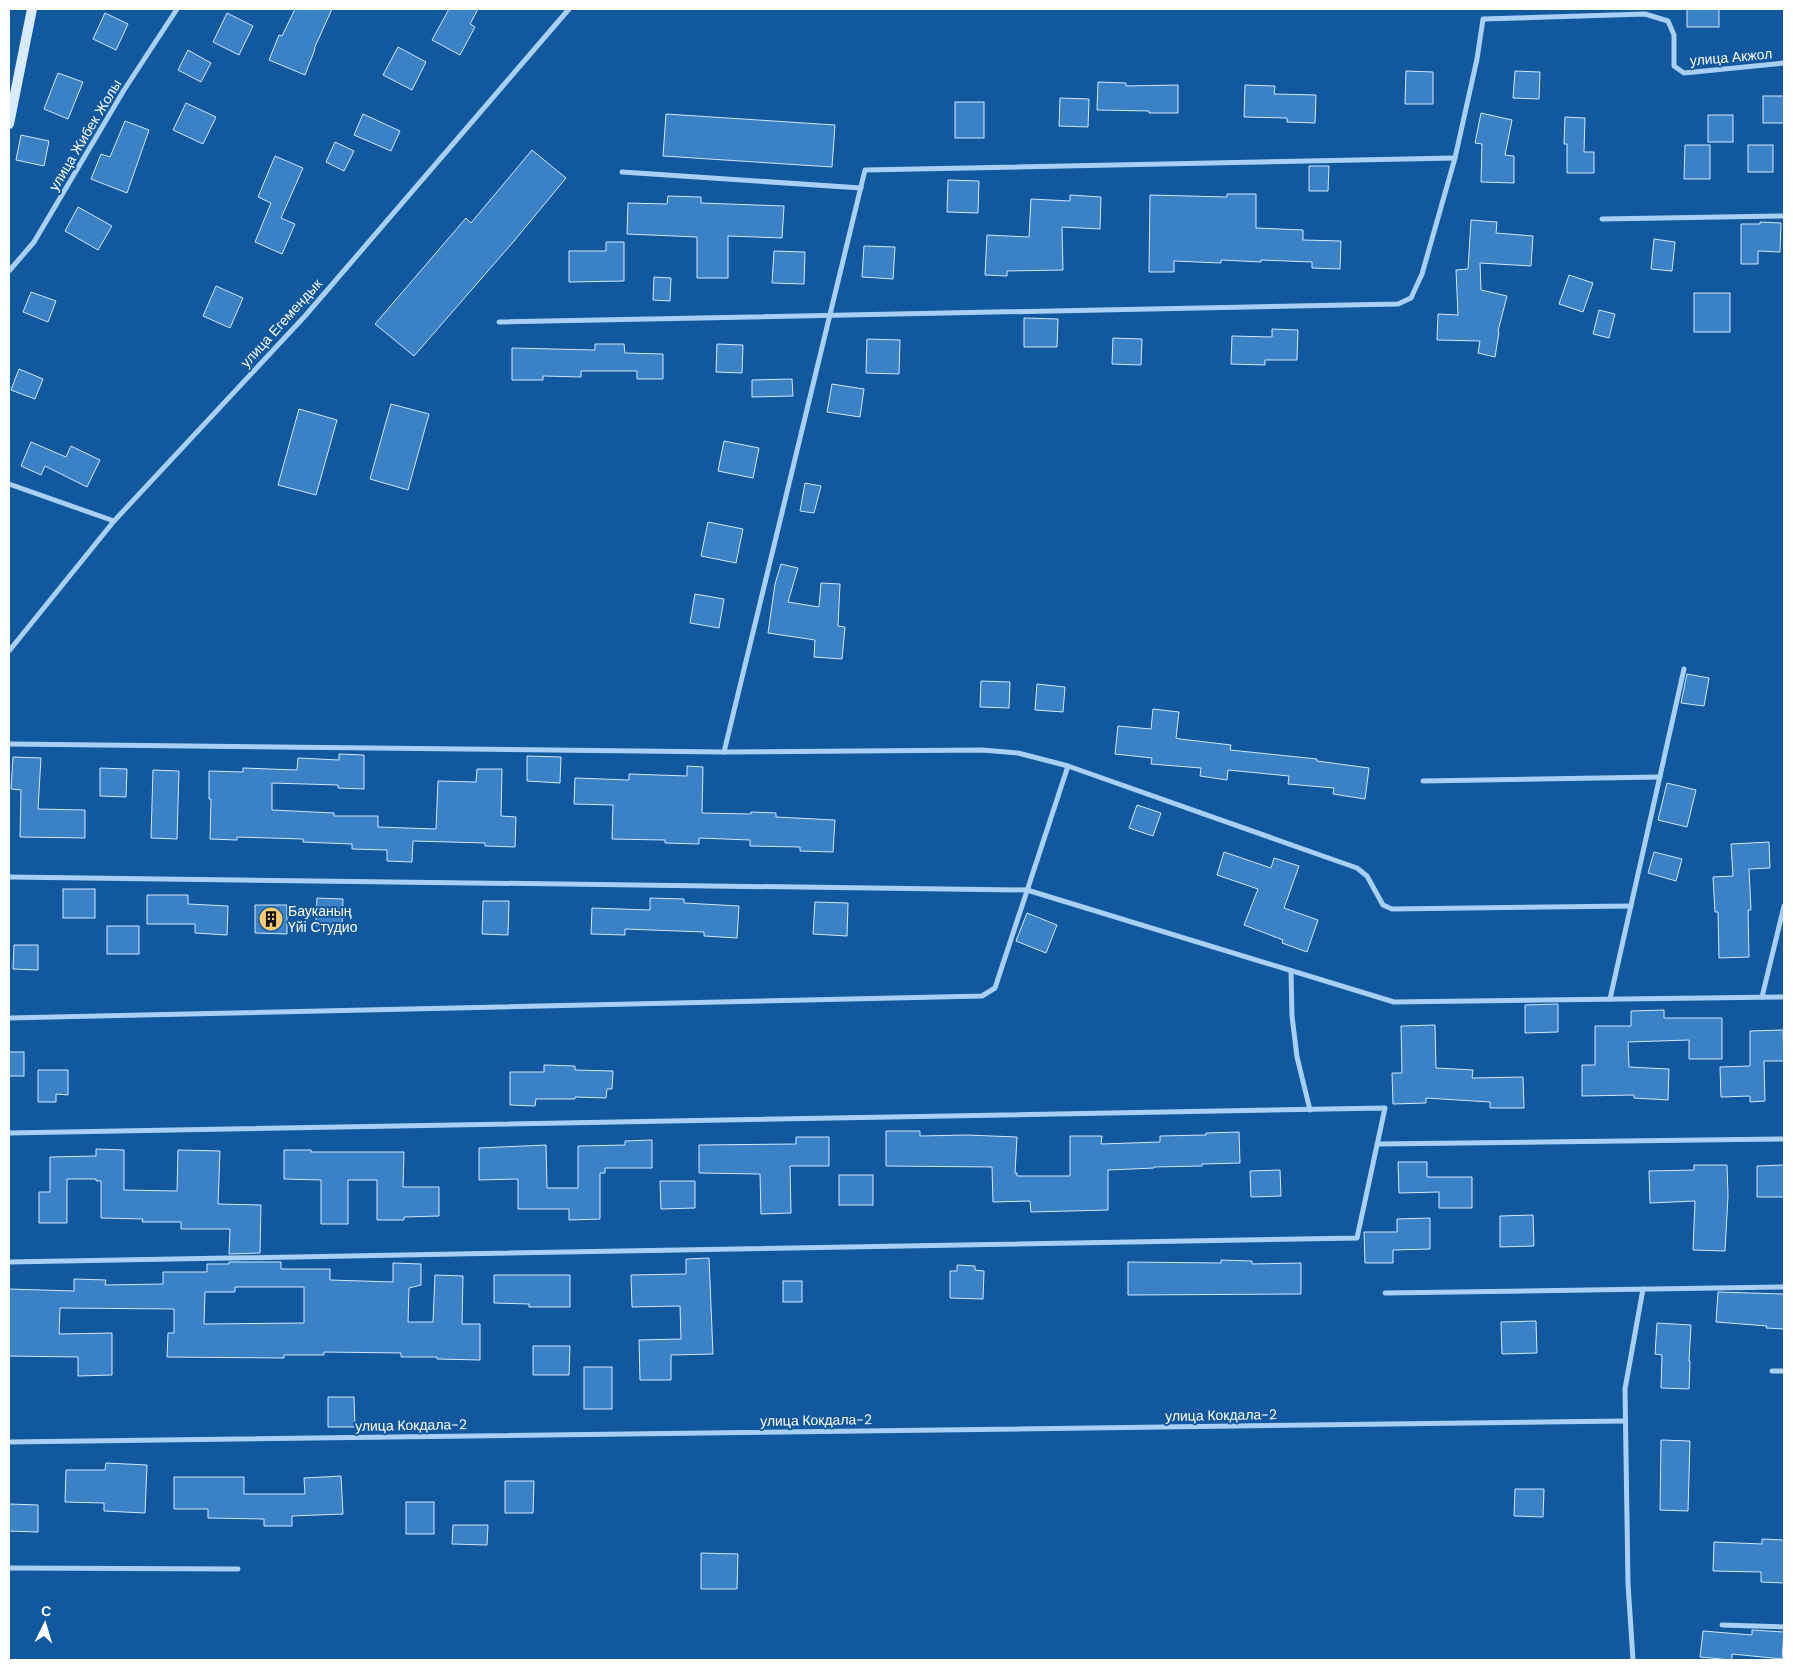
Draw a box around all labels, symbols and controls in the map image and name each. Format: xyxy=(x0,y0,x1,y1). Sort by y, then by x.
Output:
street label: улица Акжол xyxy=(1689,44,1773,70)
street label: улица Жибек Жолы xyxy=(45,76,125,194)
street label: улица Егемендык xyxy=(236,274,326,371)
place label: Бауканың Үйі Студио xyxy=(288,902,358,936)
building icon: Бауканың Үйі Студио xyxy=(258,906,284,932)
street label: улица Кокдала-2 xyxy=(1165,1405,1277,1425)
street label: улица Кокдала-2 xyxy=(760,1410,872,1430)
street label: улица Кокдала-2 xyxy=(355,1415,467,1435)
north arrow xyxy=(20,1599,70,1649)
text: С xyxy=(40,1602,52,1620)

